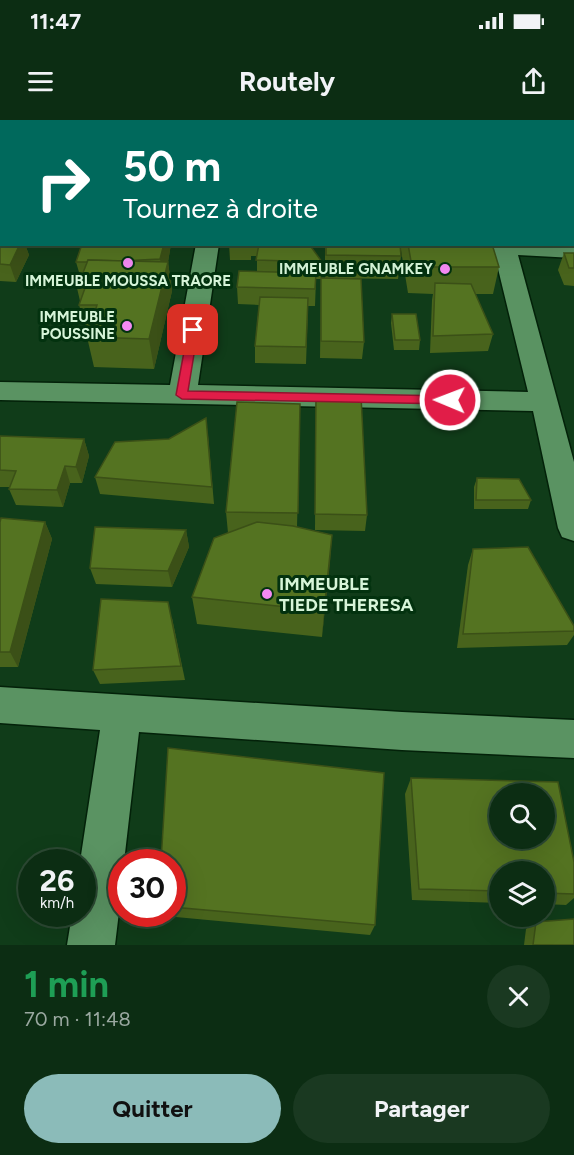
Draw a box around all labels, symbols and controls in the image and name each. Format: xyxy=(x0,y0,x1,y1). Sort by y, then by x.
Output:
text: 11:47 xyxy=(30,8,81,35)
icon: menu xyxy=(24,65,57,98)
text: Routely xyxy=(239,65,335,98)
icon: share xyxy=(517,65,550,98)
text: 50 m xyxy=(123,141,221,192)
icon: right xyxy=(24,144,102,222)
text: Tournez à droite xyxy=(123,192,318,225)
marker: IMMEUBLE MOUSSA TRAORE xyxy=(121,256,135,270)
place label: IMMEUBLE GNAMKEY xyxy=(279,260,433,278)
marker: IMMEUBLE GNAMKEY xyxy=(438,262,452,276)
place label: IMMEUBLE MOUSSA TRAORE xyxy=(25,272,231,290)
pin xyxy=(167,304,218,355)
place label: IMMEUBLE POUSSINE xyxy=(39,308,115,343)
icon: arrive xyxy=(176,313,209,346)
marker: IMMEUBLE POUSSINE xyxy=(120,319,134,333)
position arrow xyxy=(418,368,482,432)
place label: IMMEUBLE TIEDE THERESA xyxy=(279,573,414,616)
marker: IMMEUBLE TIEDE THERESA xyxy=(260,587,274,601)
map controls xyxy=(489,783,555,927)
button: search xyxy=(489,783,555,849)
speed limit sign: 30 xyxy=(108,849,186,927)
button: layers xyxy=(489,861,555,927)
text: 26 xyxy=(40,862,74,899)
text: km/h xyxy=(40,894,74,912)
text: 1 min xyxy=(24,963,109,1006)
button: close xyxy=(487,965,550,1028)
text: 70 m · 11:48 xyxy=(24,1007,131,1031)
button: Quitter xyxy=(24,1074,281,1143)
button: Partager xyxy=(293,1074,550,1143)

